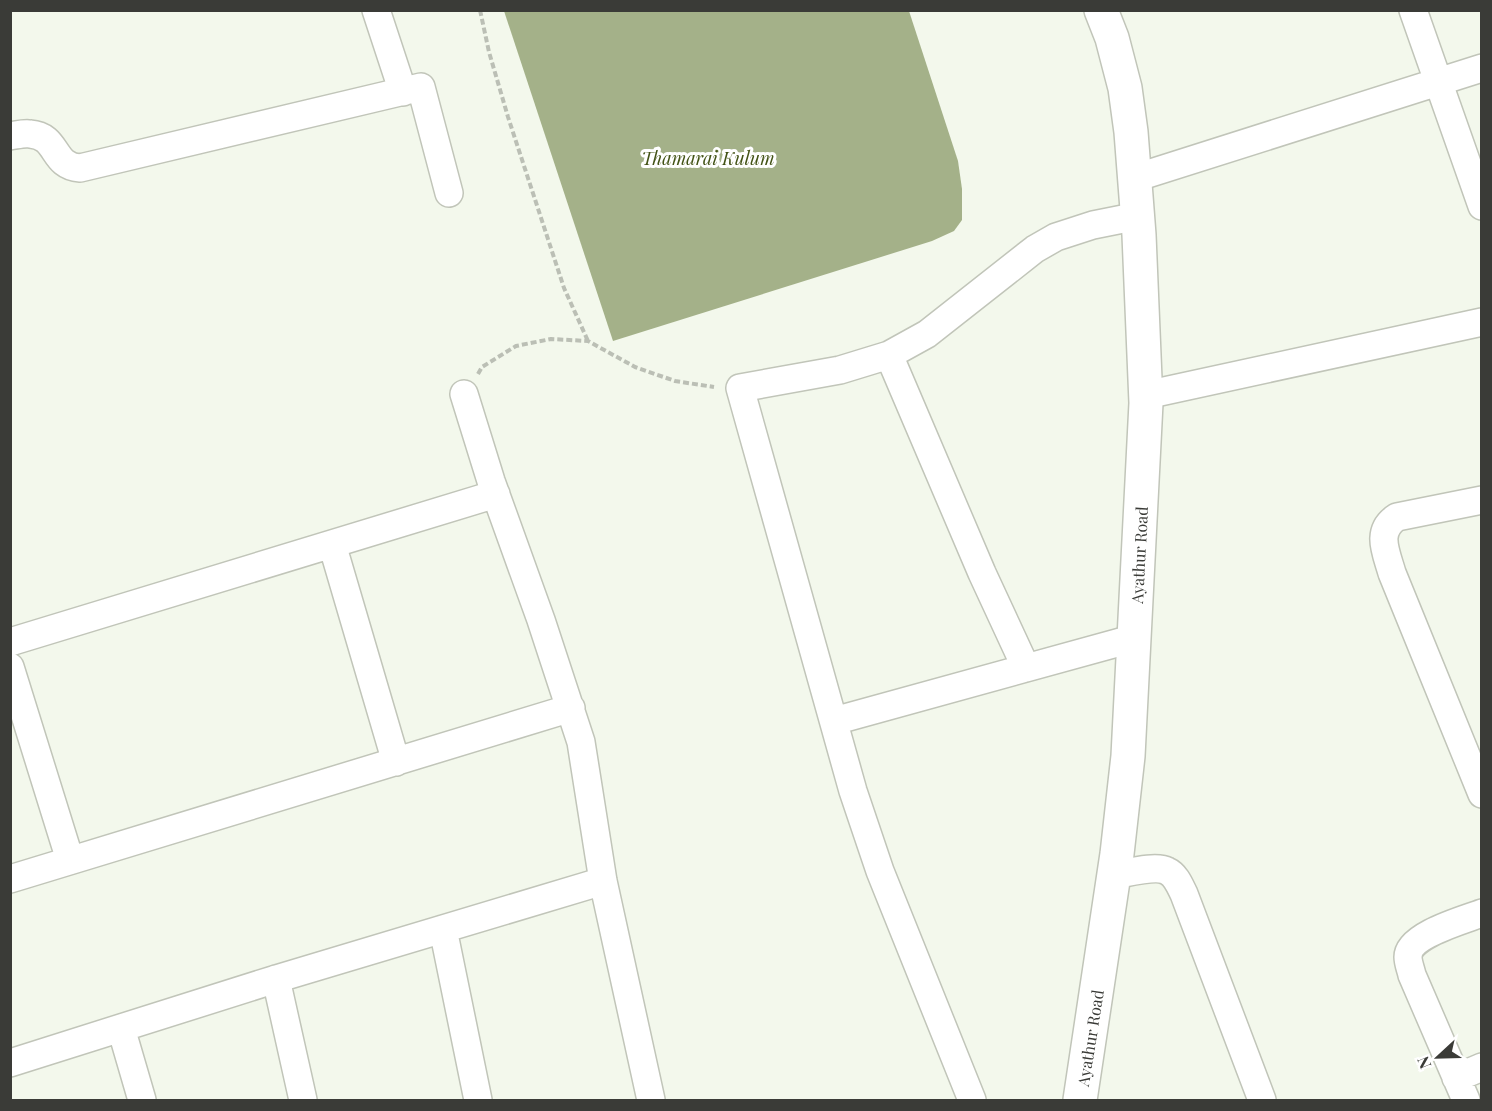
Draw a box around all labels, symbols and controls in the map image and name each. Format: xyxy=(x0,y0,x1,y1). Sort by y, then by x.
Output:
water label: Thamarai Kulum xyxy=(642,146,774,170)
street label: Ayathur Road xyxy=(1126,506,1152,605)
street label: Ayathur Road xyxy=(1072,988,1108,1089)
north arrow xyxy=(1408,1027,1468,1087)
text: N xyxy=(1412,1053,1436,1072)

